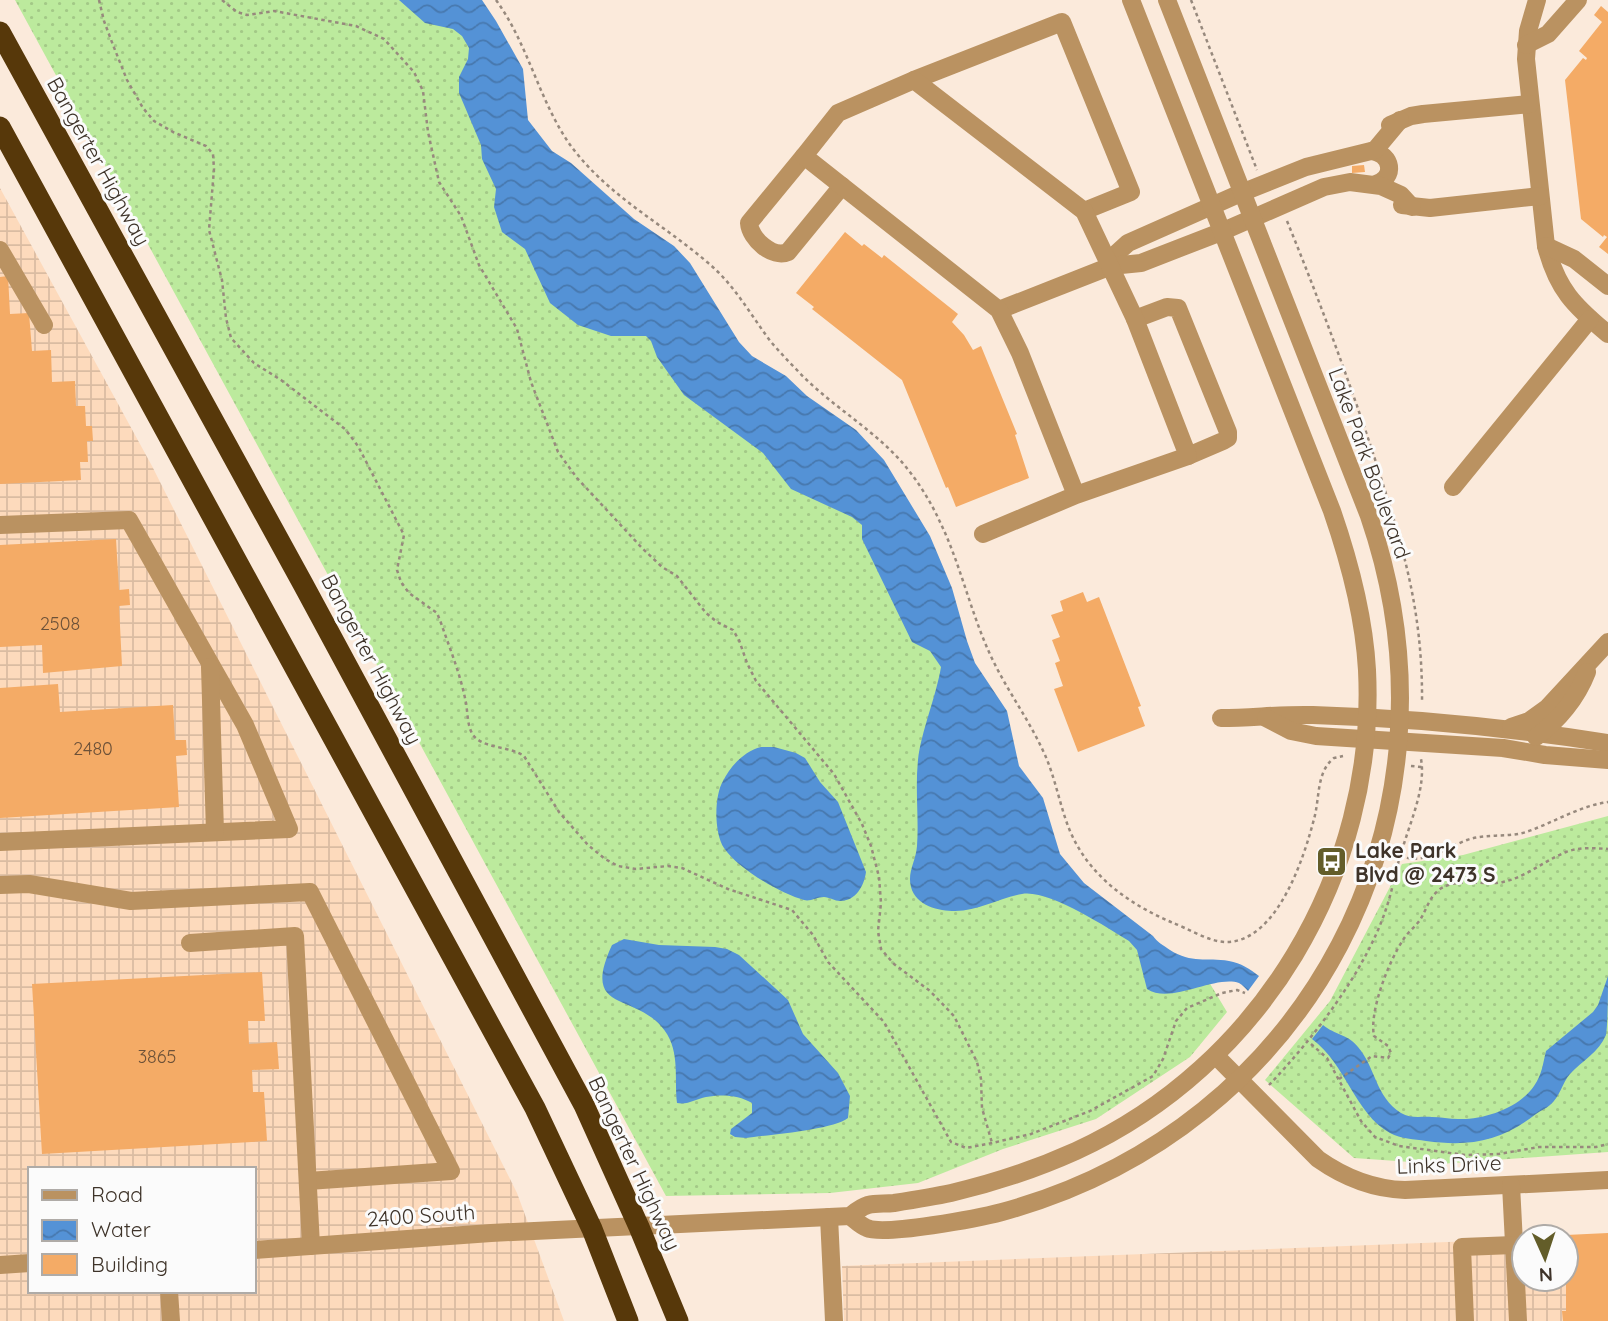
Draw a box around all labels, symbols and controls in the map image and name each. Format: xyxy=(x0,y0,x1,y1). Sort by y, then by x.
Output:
street label: Bangerter Highway xyxy=(42,72,156,250)
street label: Lake Park Boulevard xyxy=(1323,364,1417,562)
street label: Bangerter Highway xyxy=(316,569,428,749)
house number: 2508 xyxy=(40,612,80,635)
house number: 2480 xyxy=(73,737,113,760)
place label: Lake Park Blvd @ 2473 S xyxy=(1355,837,1496,887)
bus stop icon: Lake Park Blvd @ 2473 S xyxy=(1315,845,1349,879)
house number: 3865 xyxy=(138,1045,176,1068)
street label: Bangerter Highway xyxy=(583,1072,687,1254)
street label: Links Drive xyxy=(1396,1149,1502,1179)
legend xyxy=(28,1167,256,1293)
text: Road xyxy=(91,1181,143,1207)
street label: 2400 South xyxy=(366,1198,476,1232)
text: Water xyxy=(91,1216,151,1242)
north arrow xyxy=(1510,1223,1580,1293)
text: Building xyxy=(91,1251,168,1277)
text: N xyxy=(1538,1263,1553,1287)

